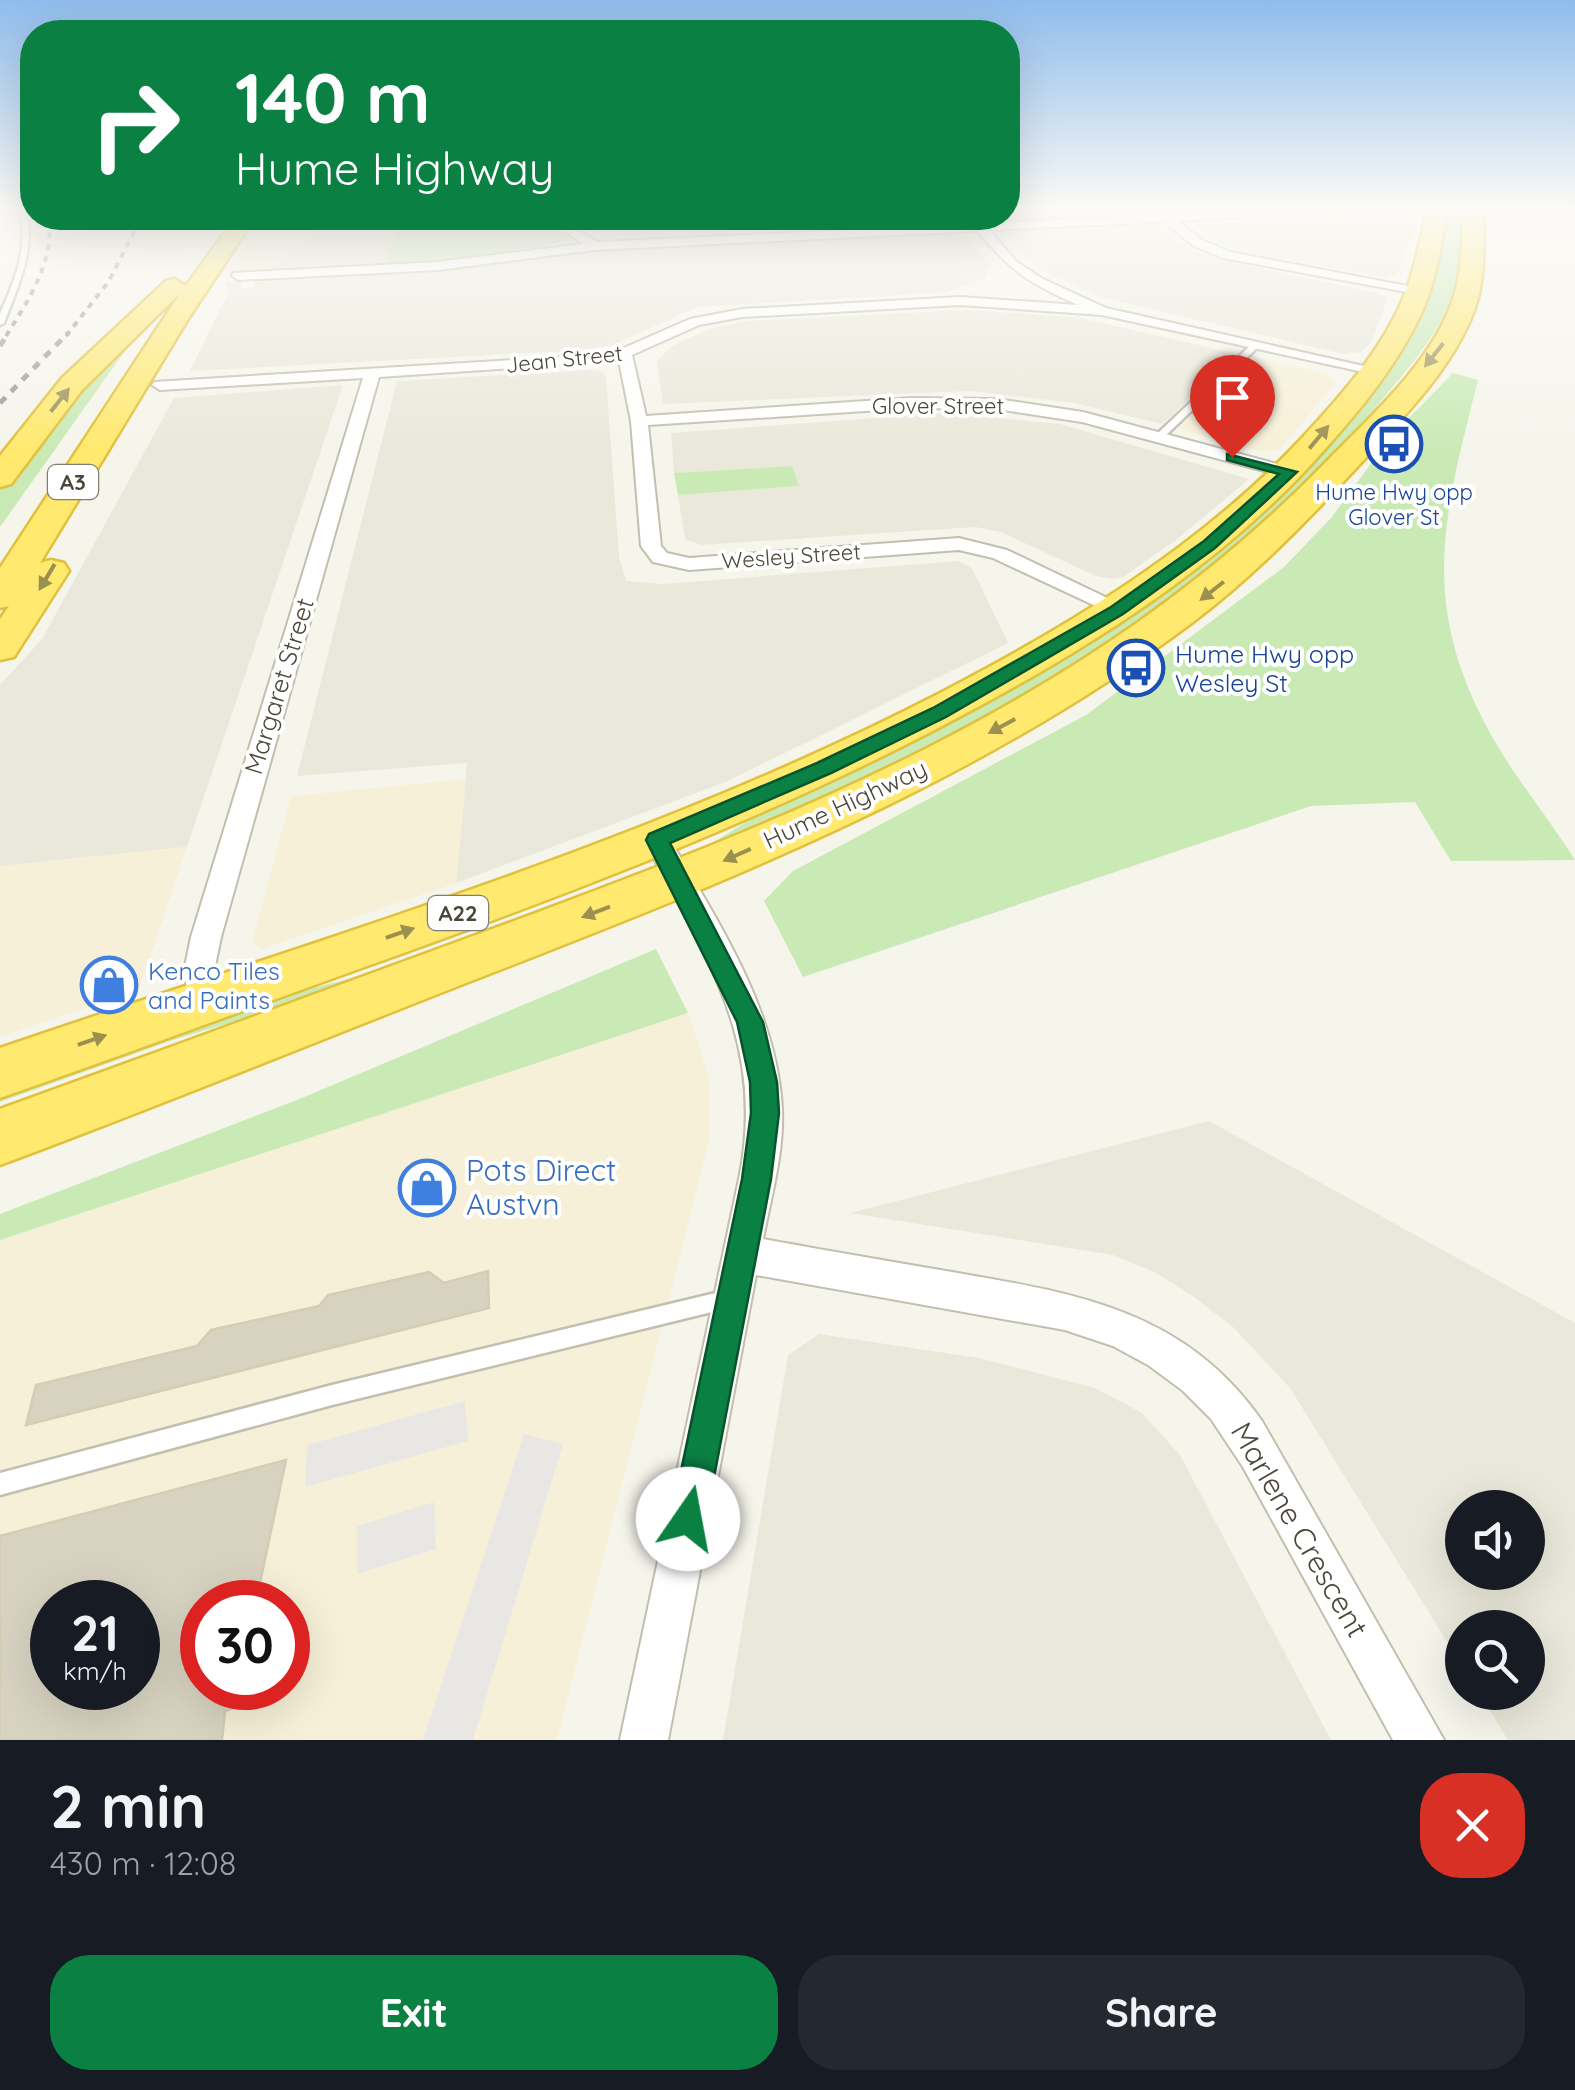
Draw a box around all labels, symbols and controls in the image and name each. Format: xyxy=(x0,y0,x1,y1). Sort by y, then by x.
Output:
text: 140 m xyxy=(235,53,431,141)
icon: right xyxy=(70,60,200,190)
text: Hume Highway xyxy=(235,140,554,196)
street label: Jean Street xyxy=(504,339,624,379)
one-way arrow xyxy=(1423,342,1444,368)
pin xyxy=(1190,355,1275,458)
icon: arrive xyxy=(1205,370,1260,425)
one-way arrow xyxy=(49,387,69,413)
street label: Glover Street xyxy=(872,392,1004,420)
bus stop icon: Hume Hwy opp Glover St xyxy=(1364,414,1424,474)
one-way arrow xyxy=(1308,425,1330,450)
road number: A3 xyxy=(48,465,98,499)
place label: Hume Hwy opp Glover St xyxy=(1315,478,1473,531)
street label: Wesley Street xyxy=(720,537,862,575)
one-way arrow xyxy=(39,563,56,591)
one-way arrow xyxy=(1199,581,1225,601)
street label: Margaret Street xyxy=(237,594,320,778)
bus stop icon: Hume Hwy opp Wesley St xyxy=(1106,638,1166,698)
place label: Hume Hwy opp Wesley St xyxy=(1175,638,1354,698)
one-way arrow xyxy=(988,717,1016,734)
street label: Hume Highway xyxy=(758,752,932,855)
one-way arrow xyxy=(722,847,752,863)
road number: A22 xyxy=(428,896,488,930)
one-way arrow xyxy=(580,905,610,920)
one-way arrow xyxy=(385,925,415,940)
shop icon: Kenco Tiles and Paints xyxy=(79,955,139,1015)
place label: Kenco Tiles and Paints xyxy=(148,955,280,1015)
one-way arrow xyxy=(77,1032,107,1047)
place label: Pots Direct Austvn xyxy=(466,1151,616,1223)
shop icon: Pots Direct Austvn xyxy=(397,1158,457,1218)
street label: Marlene Crescent xyxy=(1223,1415,1377,1644)
position arrow xyxy=(636,1467,740,1571)
map controls xyxy=(1445,1490,1545,1710)
button: sound xyxy=(1445,1490,1545,1590)
speed limit sign: 30 xyxy=(180,1580,310,1710)
text: 21 xyxy=(71,1601,119,1664)
button: search xyxy=(1445,1610,1545,1710)
text: km/h xyxy=(63,1655,127,1686)
text: 2 min xyxy=(50,1768,206,1843)
button: close xyxy=(1420,1773,1525,1878)
text: 430 m · 12:08 xyxy=(50,1843,236,1883)
button: Exit xyxy=(50,1955,778,2070)
button: Share xyxy=(798,1955,1525,2070)

